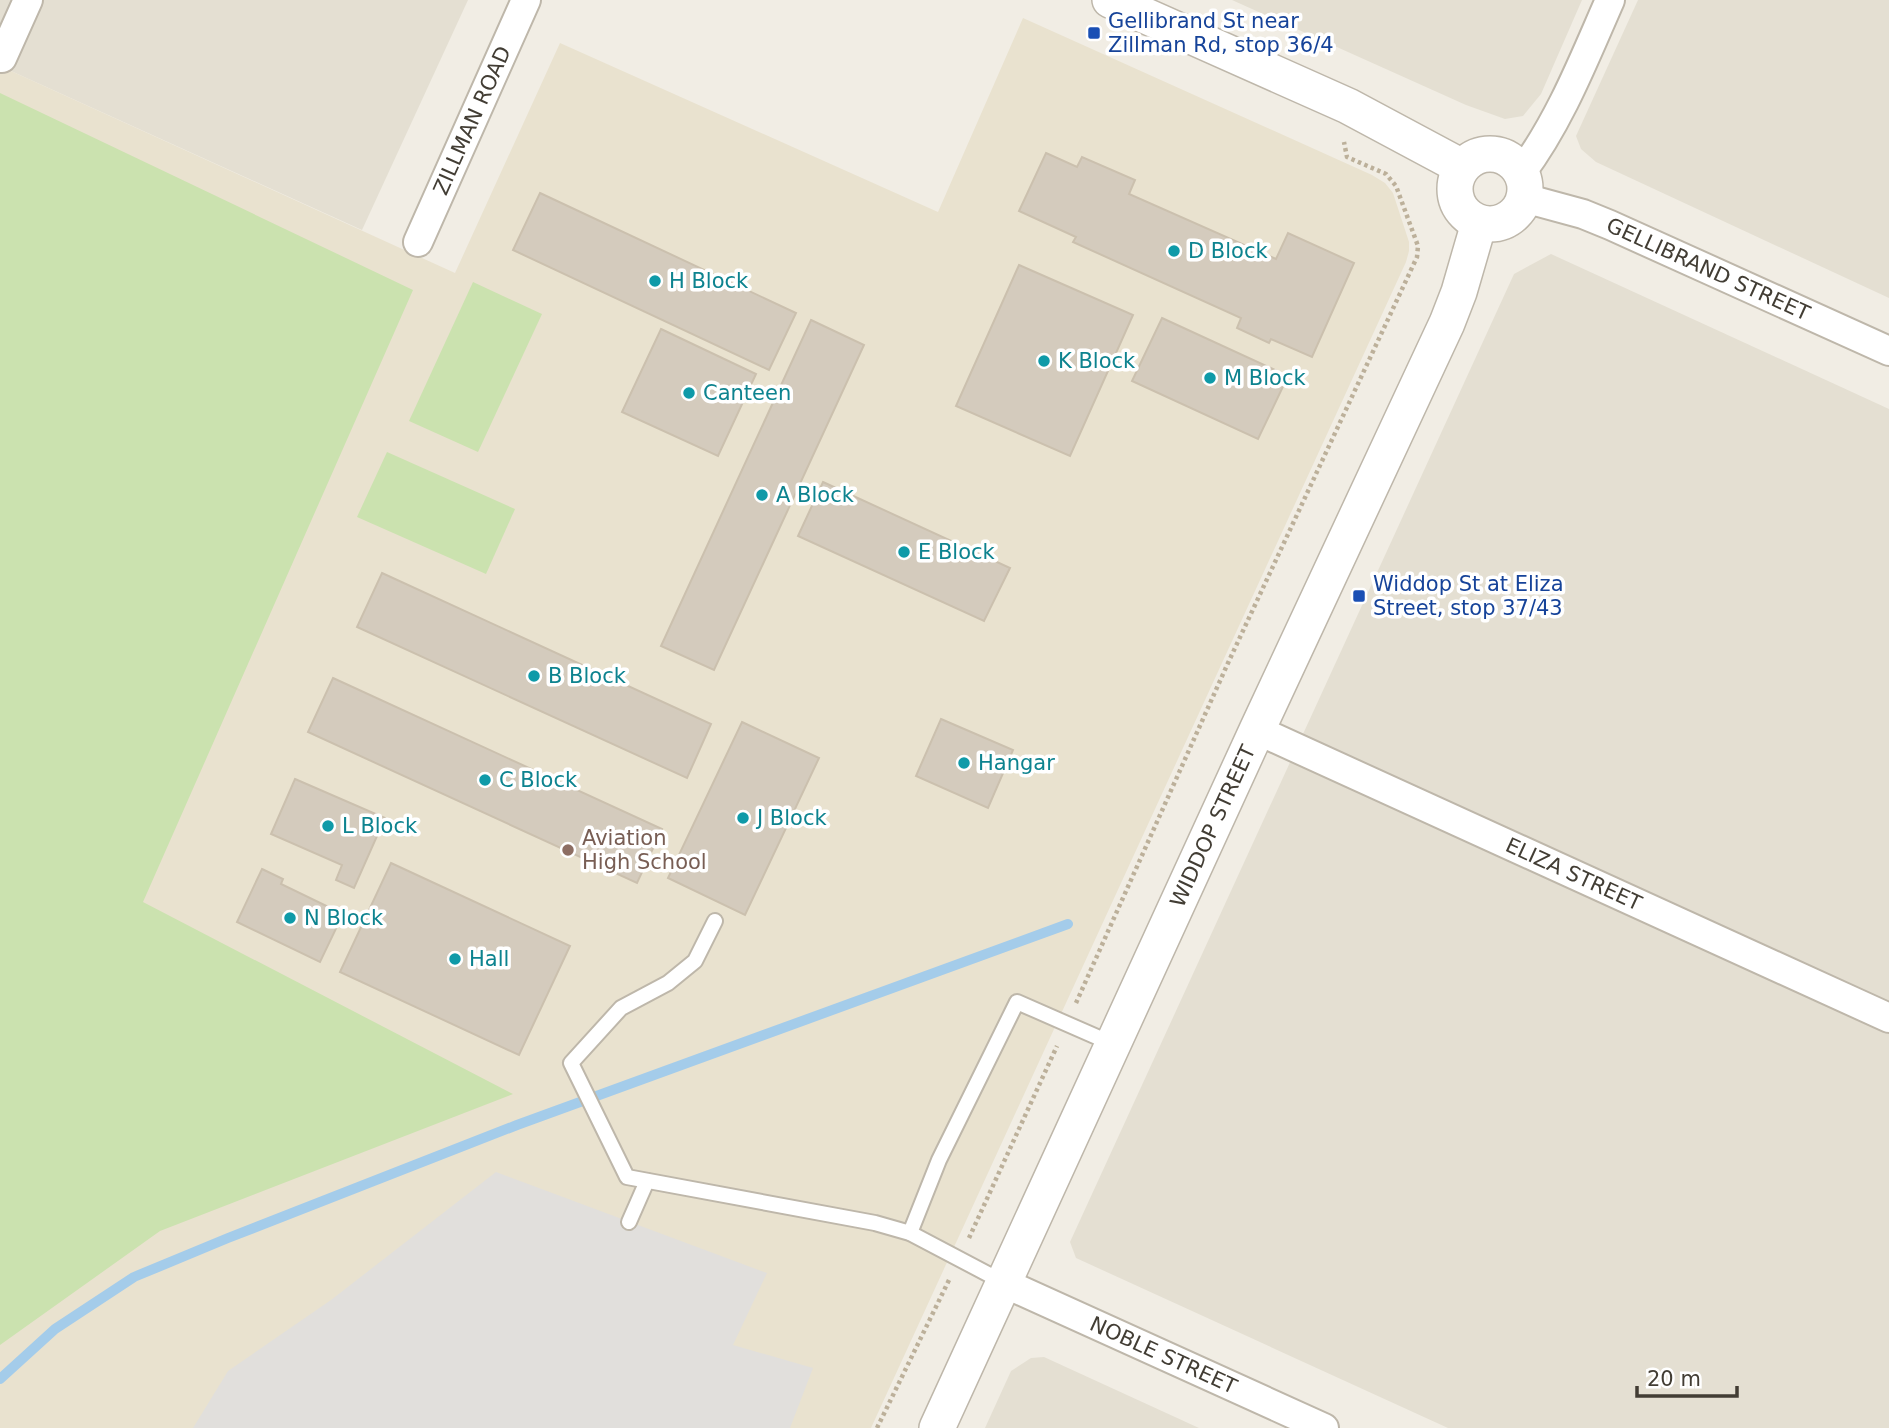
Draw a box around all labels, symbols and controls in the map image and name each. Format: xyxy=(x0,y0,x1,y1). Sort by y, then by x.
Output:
place label: Gellibrand St near Zillman Rd, stop 36/4 xyxy=(1108,9,1334,57)
marker: Gellibrand St near Zillman Rd, stop 36/4 xyxy=(1086,25,1102,41)
street label: ZILLMAN ROAD xyxy=(429,43,516,199)
street label: GELLIBRAND STREET xyxy=(1603,213,1814,326)
place label: D Block xyxy=(1188,239,1268,263)
marker: D Block xyxy=(1166,243,1182,259)
place label: H Block xyxy=(669,269,749,293)
marker: H Block xyxy=(647,273,663,289)
place label: K Block xyxy=(1058,349,1136,373)
marker: K Block xyxy=(1036,353,1052,369)
place label: M Block xyxy=(1224,366,1306,390)
marker: M Block xyxy=(1202,370,1218,386)
place label: Canteen xyxy=(703,381,791,405)
marker: Canteen xyxy=(681,385,697,401)
place label: A Block xyxy=(776,483,855,507)
marker: A Block xyxy=(754,487,770,503)
place label: E Block xyxy=(918,540,996,564)
marker: E Block xyxy=(896,544,912,560)
place label: Widdop St at Eliza Street, stop 37/43 xyxy=(1373,572,1564,620)
marker: Widdop St at Eliza Street, stop 37/43 xyxy=(1351,588,1367,604)
place label: B Block xyxy=(548,664,627,688)
marker: B Block xyxy=(526,668,542,684)
street label: WIDDOP STREET xyxy=(1165,741,1260,911)
place label: Hangar xyxy=(978,751,1055,775)
marker: Hangar xyxy=(956,755,972,771)
place label: C Block xyxy=(499,768,578,792)
marker: C Block xyxy=(477,772,493,788)
place label: J Block xyxy=(755,806,828,830)
marker: J Block xyxy=(735,810,751,826)
place label: L Block xyxy=(342,814,418,838)
marker: L Block xyxy=(320,818,336,834)
place label: Aviation High School xyxy=(582,826,707,874)
street label: ELIZA STREET xyxy=(1502,833,1646,916)
marker: Aviation High School xyxy=(560,842,576,858)
place label: N Block xyxy=(304,906,384,930)
marker: N Block xyxy=(282,910,298,926)
place label: Hall xyxy=(469,947,509,971)
marker: Hall xyxy=(447,951,463,967)
street label: NOBLE STREET xyxy=(1086,1312,1241,1399)
scale bar xyxy=(1637,1354,1737,1398)
text: 20 m xyxy=(1647,1367,1701,1391)

